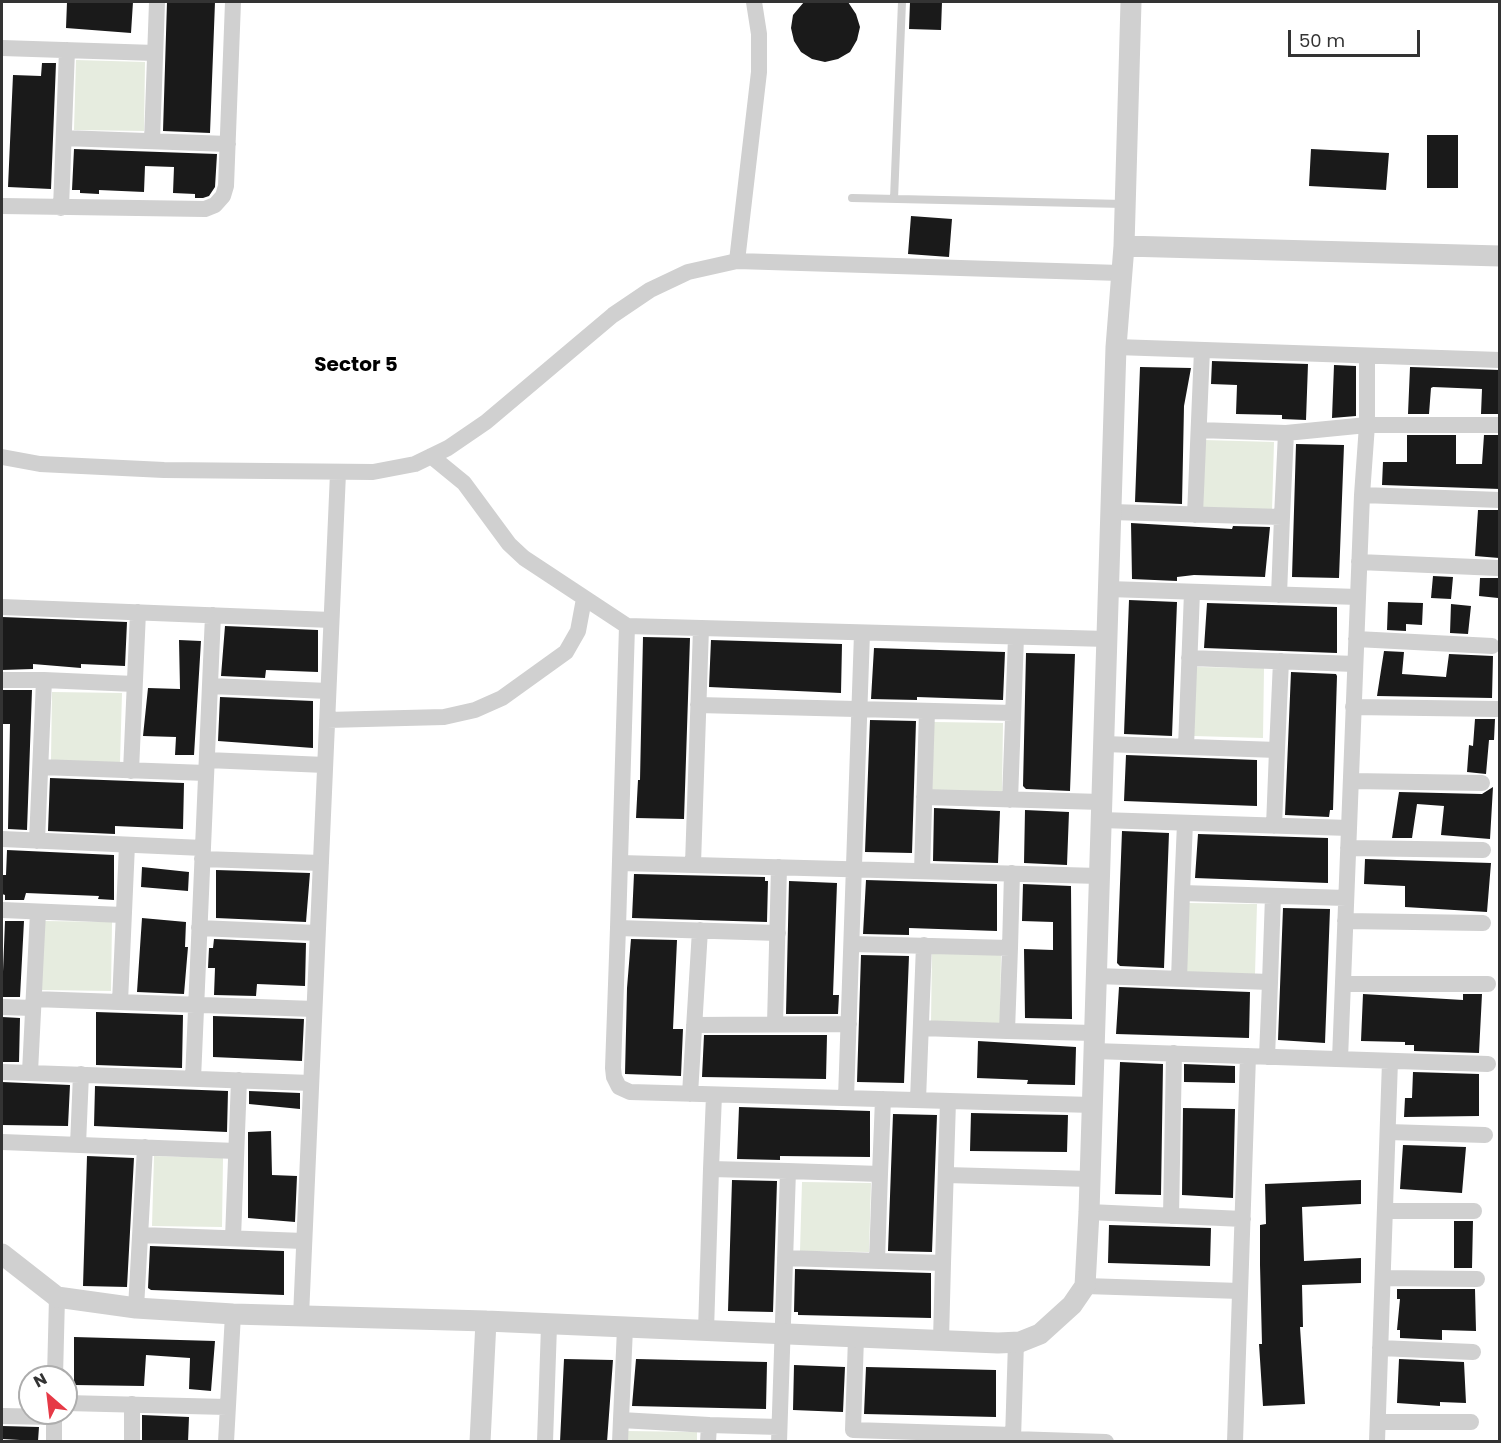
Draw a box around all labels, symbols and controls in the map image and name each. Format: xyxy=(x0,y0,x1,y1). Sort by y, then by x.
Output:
scale bar xyxy=(1291,18,1423,56)
text: 50 m xyxy=(1299,28,1345,53)
district label: Sector 5 xyxy=(314,354,398,378)
north arrow xyxy=(18,1365,78,1425)
text: N xyxy=(30,1367,51,1393)

